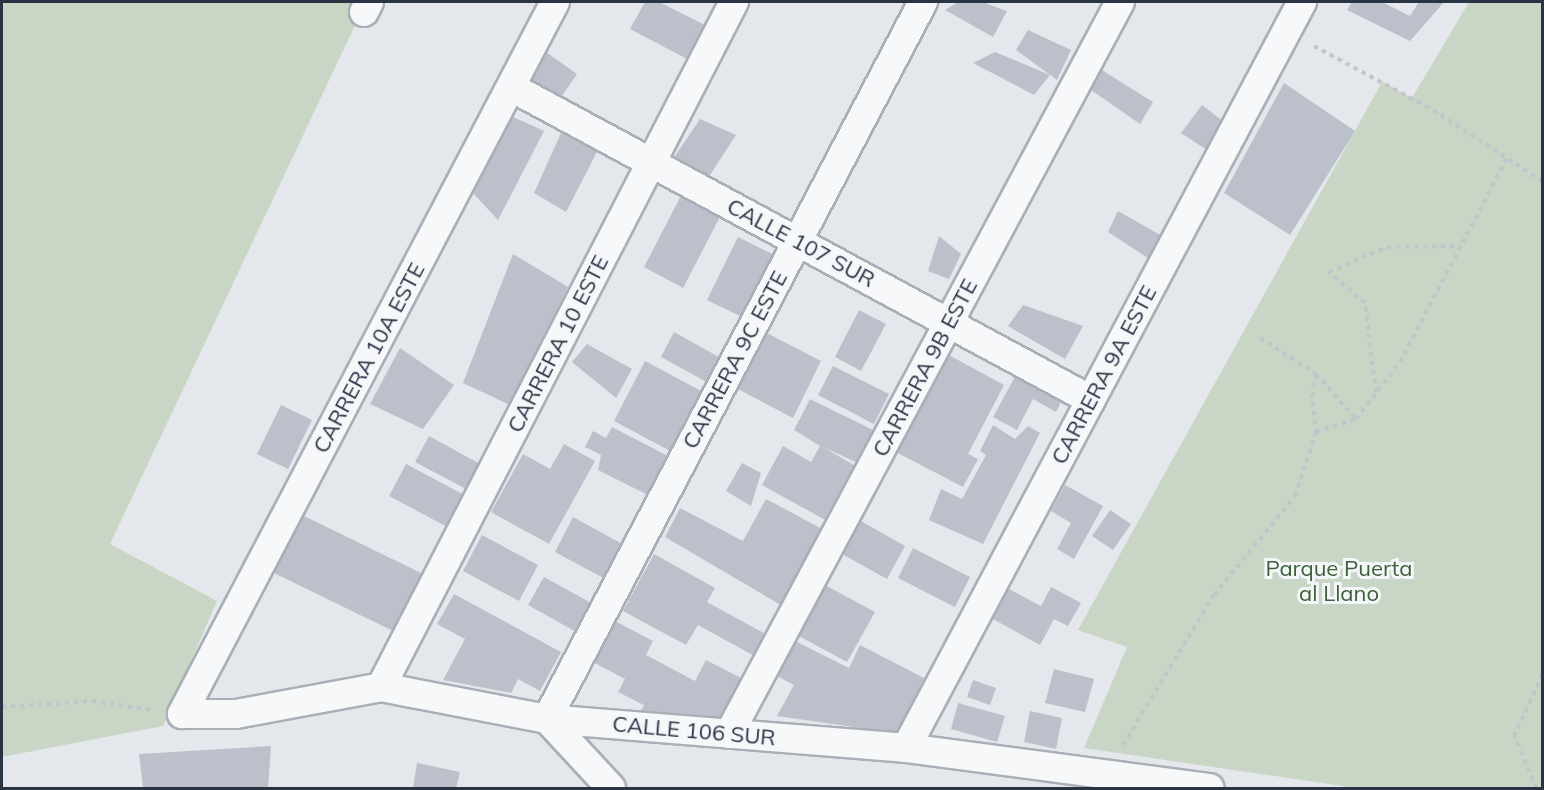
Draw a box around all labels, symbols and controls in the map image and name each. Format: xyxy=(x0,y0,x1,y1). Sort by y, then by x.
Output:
street label: CALLE 107 SUR xyxy=(722,193,880,293)
street label: CARRERA 10 ESTE xyxy=(502,251,614,437)
street label: CARRERA 10A ESTE xyxy=(308,258,430,458)
street label: CARRERA 9C ESTE xyxy=(677,267,793,453)
street label: CARRERA 9B ESTE xyxy=(867,275,983,461)
street label: CARRERA 9A ESTE xyxy=(1046,281,1162,469)
park label: Parque Puerta al Llano xyxy=(1266,555,1412,606)
street label: CALLE 106 SUR xyxy=(611,711,777,751)

